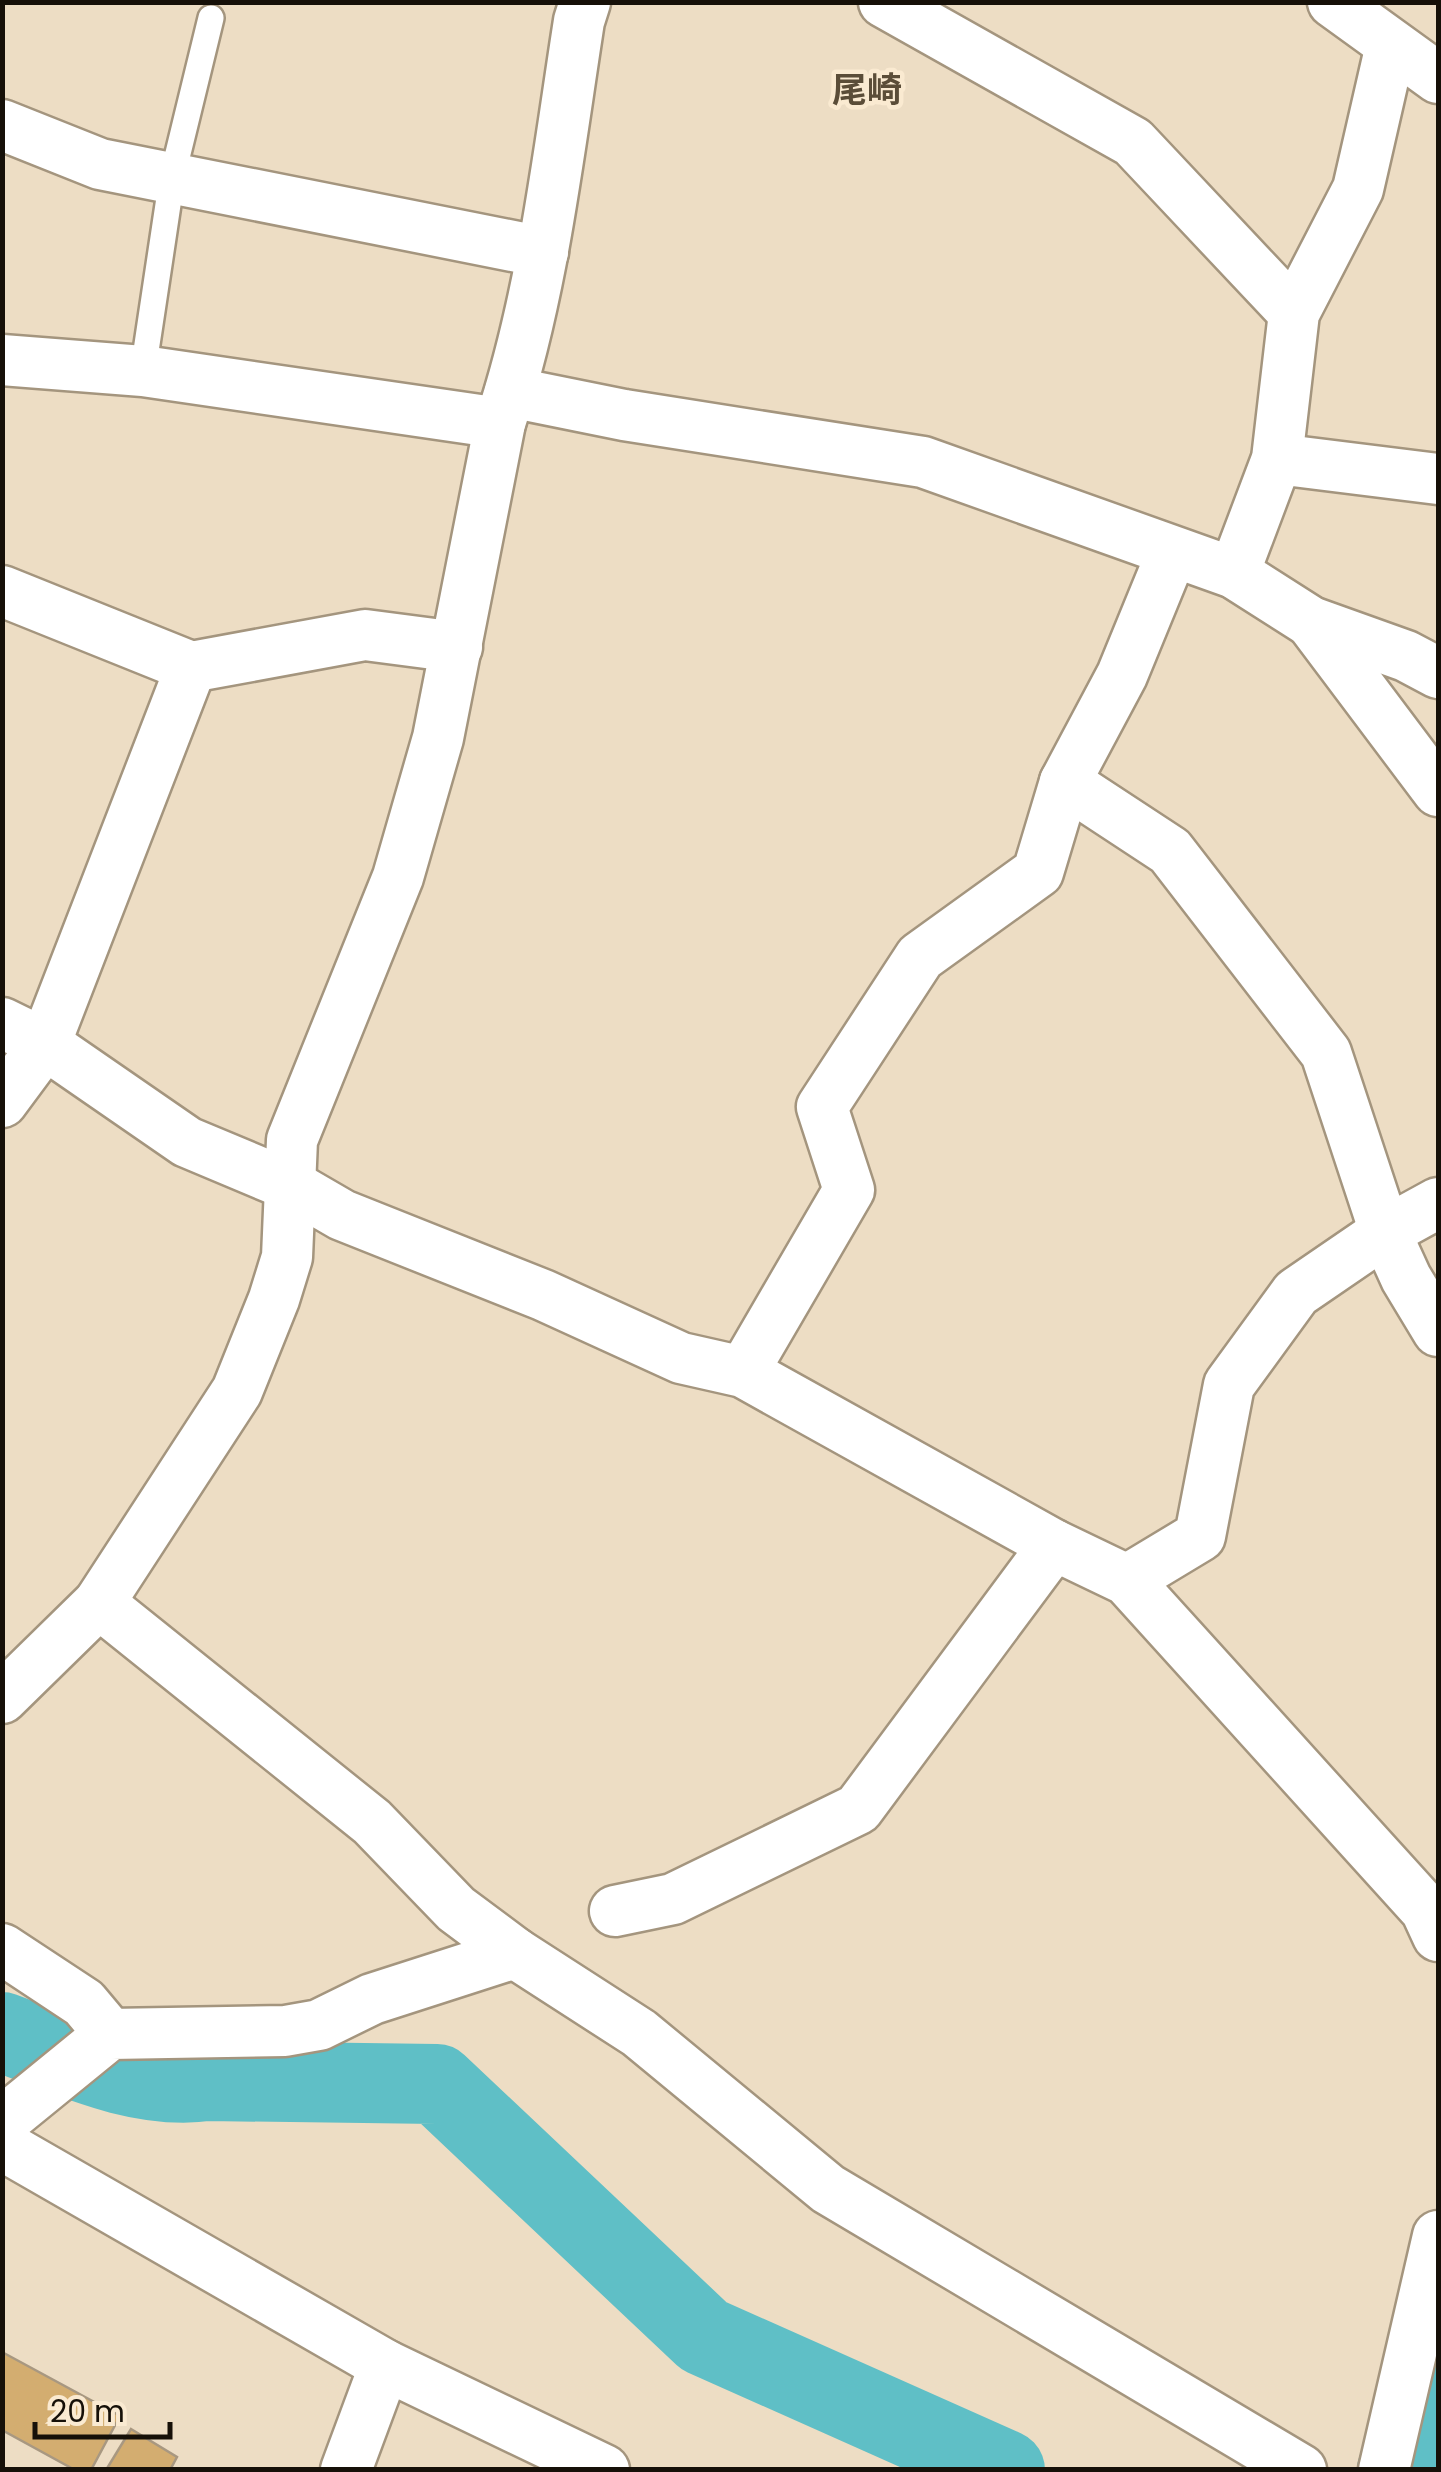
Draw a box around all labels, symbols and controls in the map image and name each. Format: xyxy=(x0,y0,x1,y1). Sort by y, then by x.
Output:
district label: 尾崎 xyxy=(832,65,902,114)
scale bar xyxy=(35,2377,170,2439)
text: 20 m xyxy=(50,2390,125,2433)

